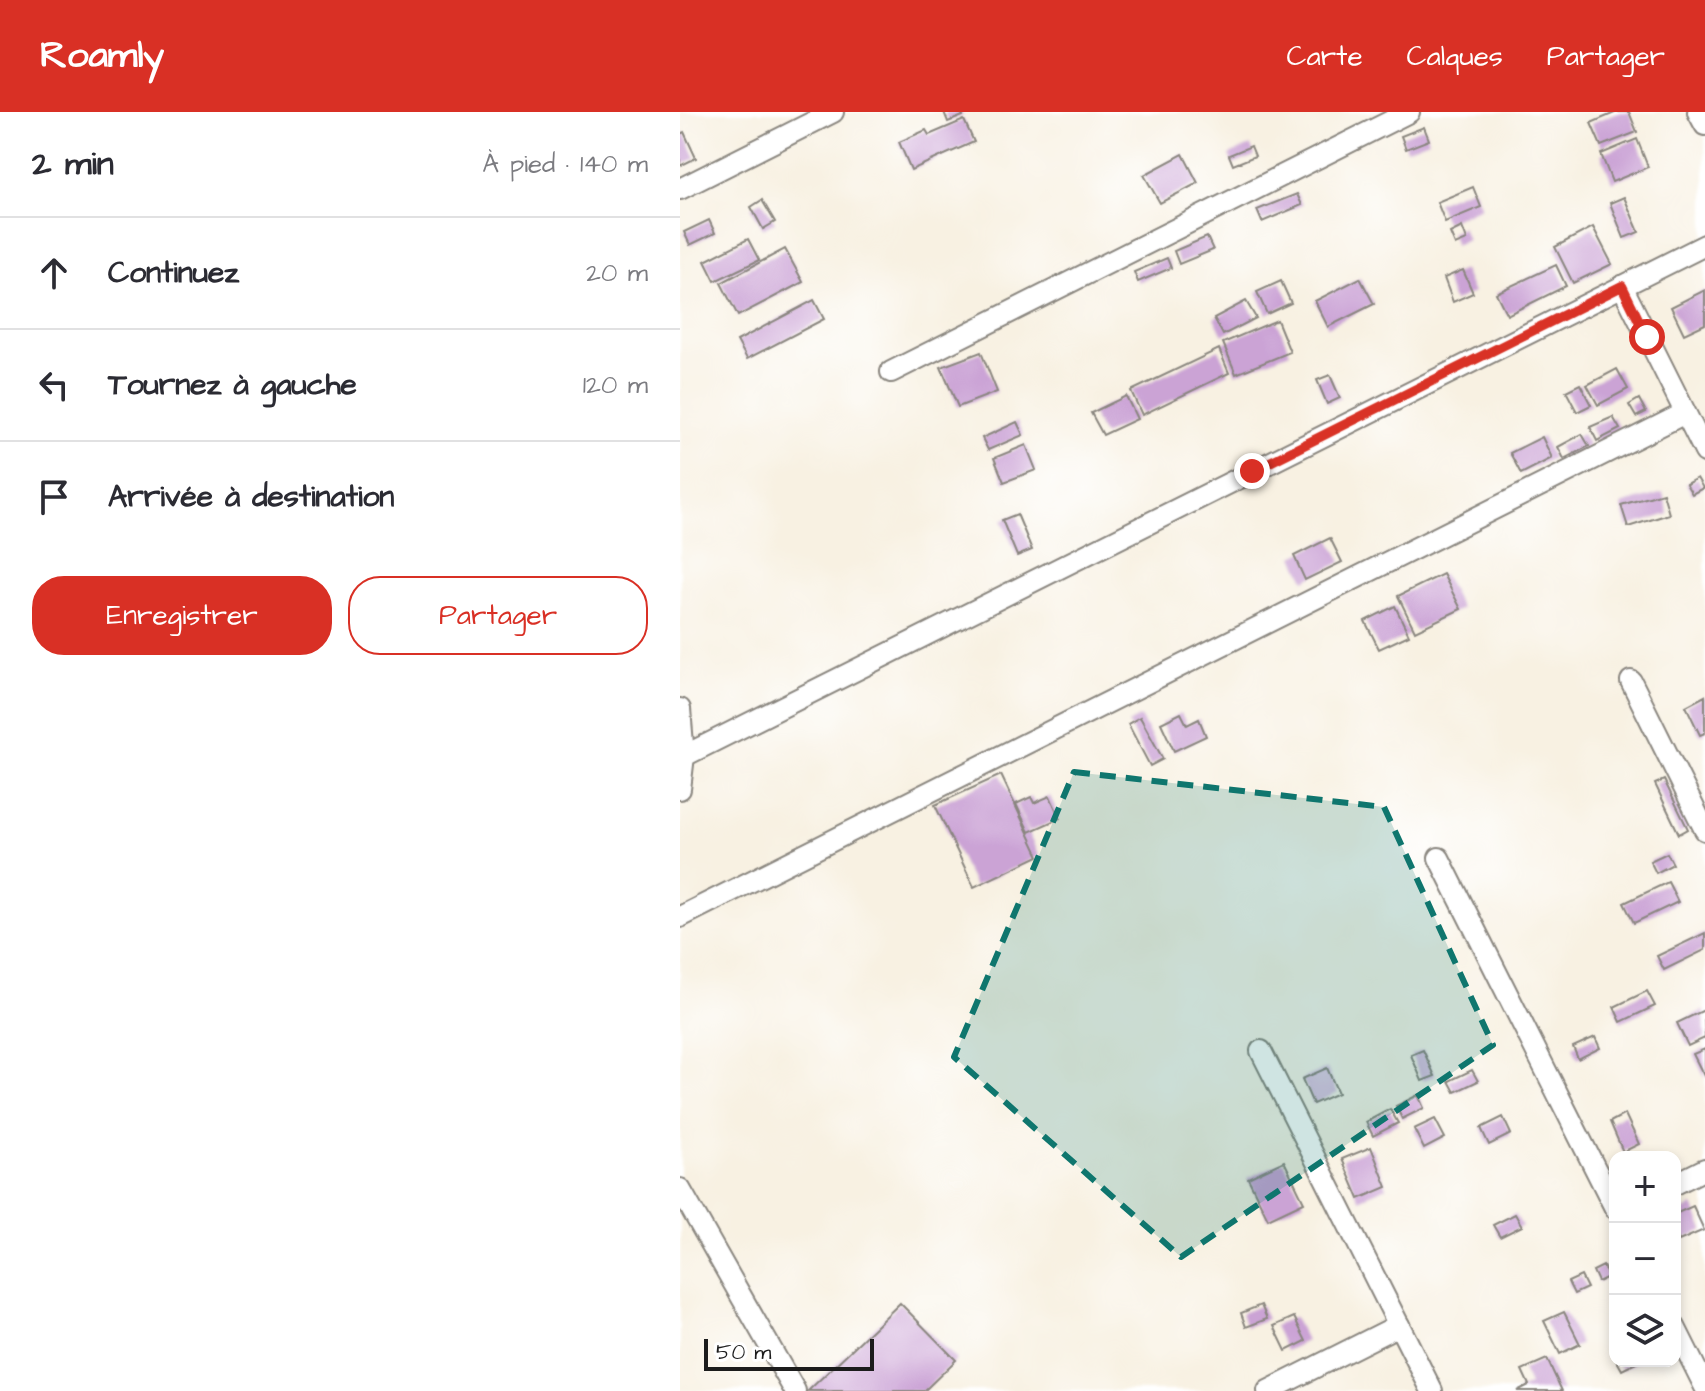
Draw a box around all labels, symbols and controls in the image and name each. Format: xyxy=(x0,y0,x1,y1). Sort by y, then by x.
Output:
text: Roamly xyxy=(40,30,164,82)
text: Carte xyxy=(1287,37,1363,76)
text: Calques xyxy=(1407,37,1503,76)
text: Partager xyxy=(1547,37,1665,76)
text: 2 min xyxy=(32,140,114,188)
text: À pied · 140 m xyxy=(483,146,648,182)
icon: ahead xyxy=(32,251,76,295)
text: Continuez xyxy=(108,252,239,294)
text: 20 m xyxy=(586,255,648,291)
route start xyxy=(1629,319,1665,355)
icon: left xyxy=(32,363,76,407)
text: Tournez à gauche xyxy=(108,364,357,406)
text: 120 m xyxy=(583,367,648,403)
route end xyxy=(1234,453,1270,489)
icon: arrive xyxy=(32,475,76,519)
text: Arrivée à destination xyxy=(108,476,394,518)
button: Enregistrer xyxy=(32,576,332,655)
button: Partager xyxy=(348,576,648,655)
map controls xyxy=(1609,1151,1681,1367)
button: + xyxy=(1609,1151,1681,1223)
button: − xyxy=(1609,1223,1681,1295)
button: layers xyxy=(1609,1295,1681,1367)
scale bar xyxy=(704,1335,874,1371)
text: 50 m xyxy=(716,1337,771,1368)

